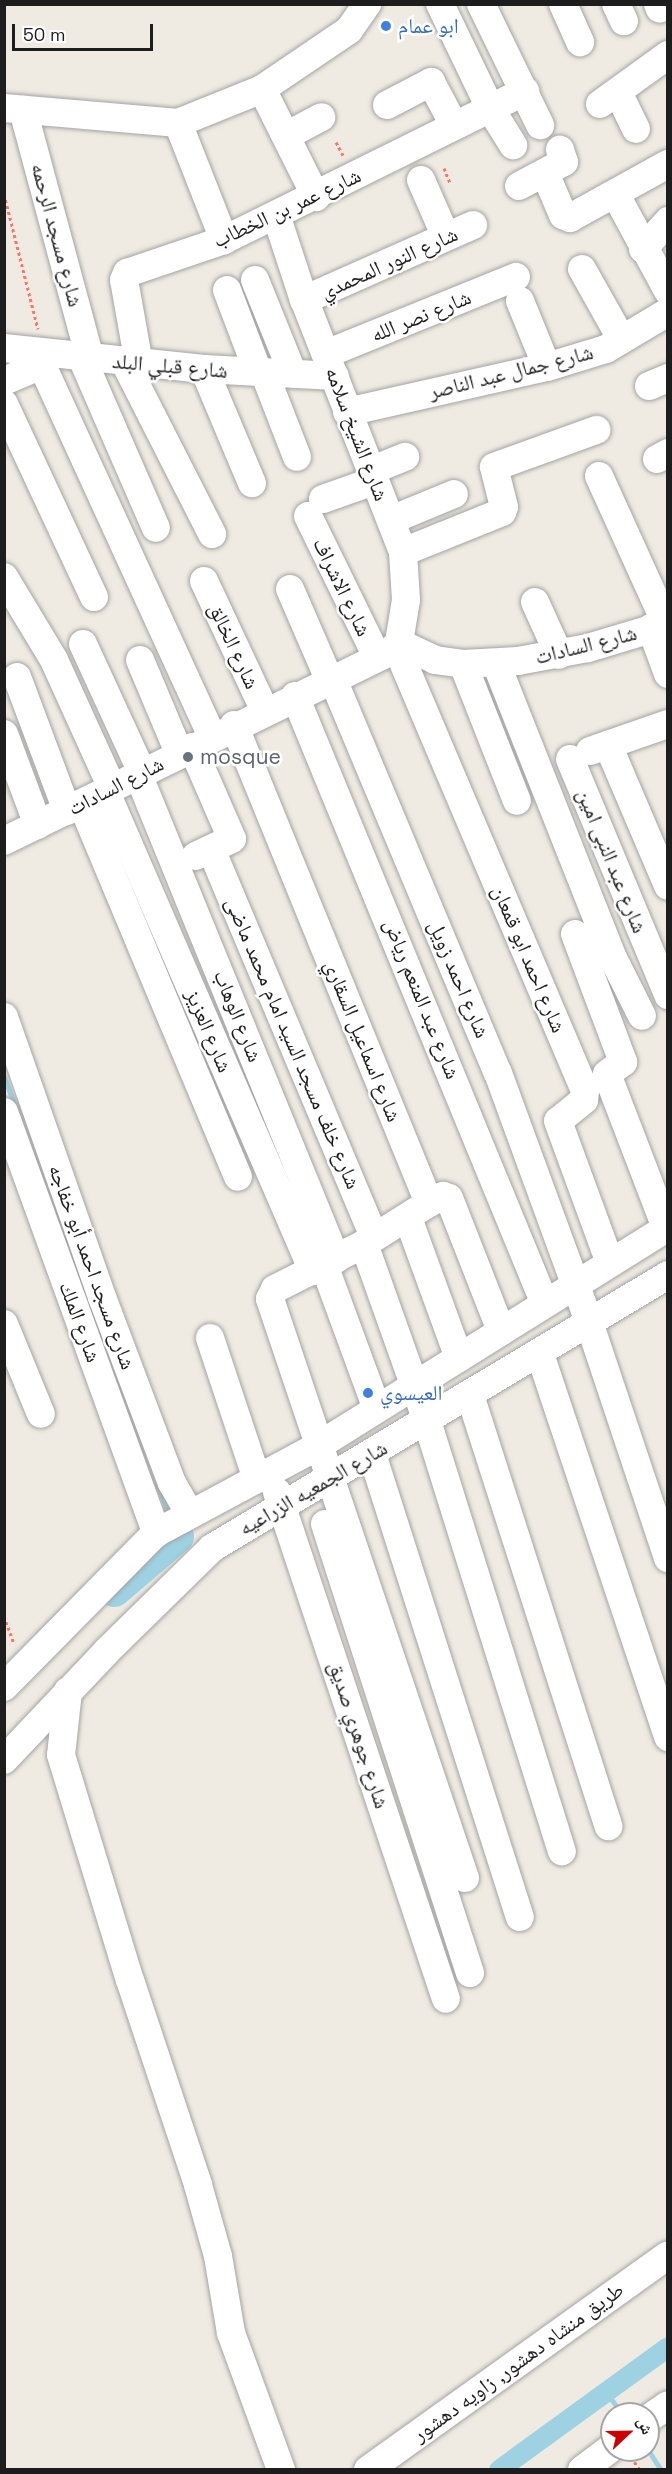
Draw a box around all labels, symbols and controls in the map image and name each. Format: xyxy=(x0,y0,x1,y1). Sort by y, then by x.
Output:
scale bar xyxy=(15,12,156,50)
place label: ابو عمام xyxy=(398,13,459,39)
marker: ابو عمام xyxy=(379,19,393,33)
text: 50 m xyxy=(23,23,65,46)
street label: شارع مسجد الرحمه xyxy=(26,160,88,310)
street label: شارع عمر بن الخطاب xyxy=(209,163,365,253)
street label: شارع النور المحمدي xyxy=(316,221,462,305)
street label: شارع نصر الله xyxy=(367,285,475,347)
street label: شارع جمال عبد الناصر xyxy=(426,339,596,405)
street label: شارع قبلي البلد xyxy=(111,348,229,384)
street label: شارع الشيخ سلامه xyxy=(320,364,394,504)
street label: شارع الاشراف xyxy=(307,534,377,640)
street label: شارع الخالق xyxy=(203,599,265,693)
street label: شارع السادات xyxy=(533,620,639,670)
place label: mosque xyxy=(200,744,281,770)
marker: mosque xyxy=(181,750,195,764)
street label: شارع السادات xyxy=(64,751,168,821)
street label: شارع عبد النبى امين xyxy=(572,785,652,937)
street label: شارع احمد ابو قمعان xyxy=(487,882,571,1036)
street label: شارع خلف مسجد السيد امام محمد ماضى xyxy=(220,893,366,1193)
street label: شارع عبد المنعم رياض xyxy=(378,915,466,1083)
street label: شارع احمد زويل xyxy=(423,916,495,1042)
street label: شارع اسماعيل السقاري xyxy=(319,957,407,1125)
street label: شارع الوهاب xyxy=(208,966,268,1066)
street label: شارع العزيز xyxy=(180,986,238,1076)
street label: شارع مسجد احمد أبو خفاجه xyxy=(43,1161,141,1373)
street label: شارع الملك xyxy=(54,1278,106,1366)
place label: العيسوي xyxy=(380,1380,442,1406)
marker: العيسوي xyxy=(361,1386,375,1400)
street label: شارع الجمعيه الزراعيه xyxy=(234,1435,392,1541)
street label: شارع جوهري صديق xyxy=(323,1658,395,1812)
street label: طريق منشاه دهشور, زاويه دهشور xyxy=(407,2277,629,2447)
north arrow xyxy=(600,2402,660,2462)
text: ش xyxy=(632,2414,658,2438)

